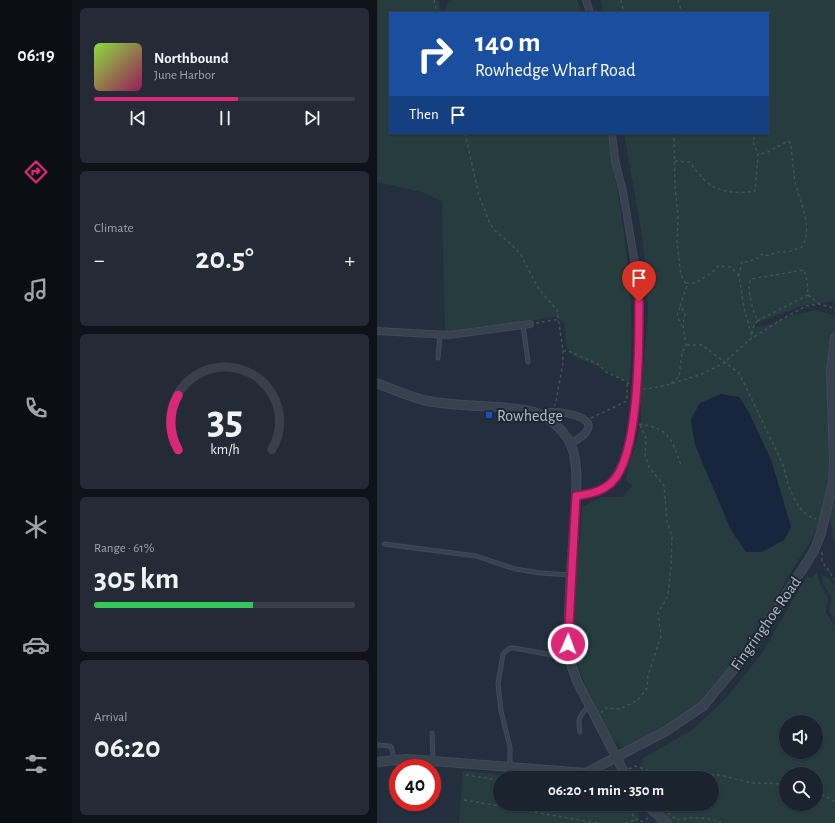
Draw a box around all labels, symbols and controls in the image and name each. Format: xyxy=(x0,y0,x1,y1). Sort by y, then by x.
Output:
icon: right xyxy=(409,28,461,80)
text: 140 m xyxy=(475,29,541,57)
text: 06:19 xyxy=(17,47,55,65)
text: Northbound xyxy=(154,51,229,66)
text: Rowhedge Wharf Road xyxy=(475,62,636,80)
text: June Harbor xyxy=(154,69,215,82)
icon: arrive xyxy=(447,104,469,126)
icon: previous xyxy=(127,107,149,129)
icon: pause xyxy=(214,107,236,129)
icon: next xyxy=(301,107,323,129)
text: Then xyxy=(409,107,439,122)
icon: directions xyxy=(22,158,50,186)
text: Climate xyxy=(94,222,133,235)
text: 20.5° xyxy=(195,244,254,274)
text: − xyxy=(94,249,105,271)
text: + xyxy=(344,249,355,271)
pin xyxy=(622,261,656,302)
icon: arrive xyxy=(628,267,650,289)
icon: music xyxy=(22,276,50,304)
icon: phone xyxy=(22,394,50,422)
text: 35 xyxy=(207,399,242,440)
place label: Rowhedge xyxy=(497,408,563,424)
marker: Rowhedge xyxy=(484,410,494,420)
text: km/h xyxy=(210,442,239,456)
icon: climate xyxy=(22,513,50,541)
text: Range · 61% xyxy=(94,542,154,555)
text: 305 km xyxy=(94,564,179,594)
street label: Fingringhoe Road xyxy=(728,574,804,673)
position arrow xyxy=(547,623,589,665)
icon: car xyxy=(22,631,50,659)
text: Arrival xyxy=(94,711,127,724)
map controls xyxy=(779,715,823,811)
button: sound xyxy=(779,715,823,759)
text: 06:20 xyxy=(94,733,161,763)
icon: filters xyxy=(22,750,50,778)
speed limit sign: 40 xyxy=(389,759,441,811)
button: search xyxy=(779,767,823,811)
text: 06:20 · 1 min · 350 m xyxy=(548,783,664,798)

